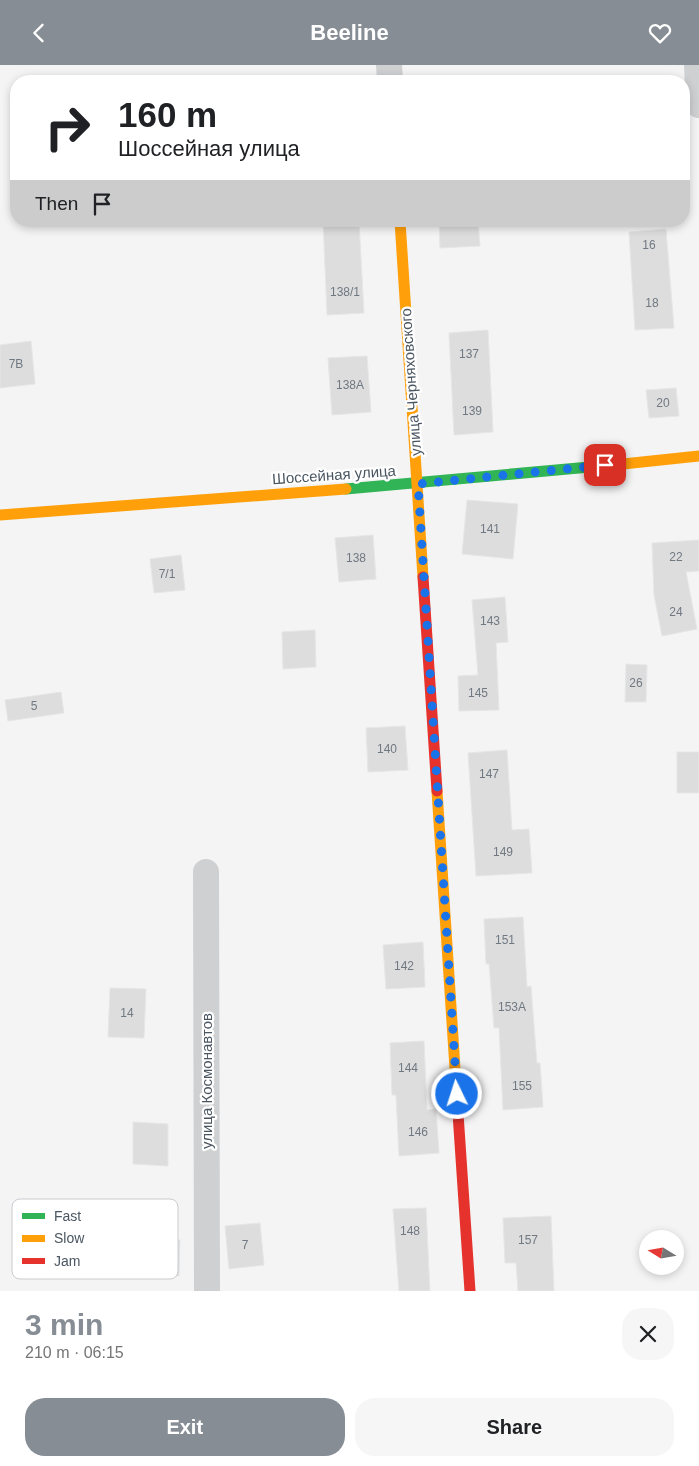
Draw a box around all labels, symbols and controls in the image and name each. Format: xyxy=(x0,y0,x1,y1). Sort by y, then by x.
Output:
icon: back xyxy=(25,19,53,47)
icon: heart xyxy=(646,19,674,47)
text: Beeline xyxy=(310,20,389,45)
icon: right xyxy=(35,95,100,160)
text: 160 m xyxy=(118,95,217,134)
text: Шоссейная улица xyxy=(118,136,300,161)
icon: arrive xyxy=(88,190,116,218)
text: Then xyxy=(35,193,78,214)
house number: 16 xyxy=(642,238,656,252)
house number: 138/1 xyxy=(330,285,360,299)
house number: 18 xyxy=(645,296,659,310)
street label: улица Черняховского xyxy=(397,308,424,456)
house number: 137 xyxy=(459,347,479,361)
house number: 7В xyxy=(9,357,23,371)
house number: 138А xyxy=(336,378,364,392)
house number: 20 xyxy=(656,396,670,410)
house number: 139 xyxy=(462,404,482,418)
pin xyxy=(584,444,626,486)
icon: arrive xyxy=(591,451,619,479)
street label: Шоссейная улица xyxy=(272,462,397,487)
house number: 141 xyxy=(480,522,500,536)
house number: 22 xyxy=(669,550,683,564)
house number: 138 xyxy=(346,551,366,565)
house number: 7/1 xyxy=(159,567,176,581)
house number: 24 xyxy=(669,605,683,619)
house number: 143 xyxy=(480,614,500,628)
house number: 26 xyxy=(629,676,643,690)
house number: 145 xyxy=(468,686,488,700)
house number: 5 xyxy=(31,699,38,713)
house number: 140 xyxy=(377,742,397,756)
house number: 147 xyxy=(479,767,499,781)
house number: 149 xyxy=(493,845,513,859)
house number: 151 xyxy=(495,933,515,947)
house number: 142 xyxy=(394,959,414,973)
house number: 153А xyxy=(498,1000,526,1014)
house number: 14 xyxy=(120,1006,134,1020)
street label: улица Космонавтов xyxy=(198,1013,215,1149)
house number: 144 xyxy=(398,1061,418,1075)
position arrow xyxy=(430,1067,482,1119)
house number: 155 xyxy=(512,1079,532,1093)
house number: 146 xyxy=(408,1125,428,1139)
legend xyxy=(12,1199,178,1279)
text: Fast xyxy=(54,1208,81,1224)
house number: 148 xyxy=(400,1224,420,1238)
text: Slow xyxy=(54,1230,85,1246)
north arrow xyxy=(639,1230,684,1275)
map controls xyxy=(639,1230,684,1275)
house number: 157 xyxy=(518,1233,538,1247)
house number: 7 xyxy=(242,1238,249,1252)
text: Jam xyxy=(54,1253,80,1269)
text: 3 min xyxy=(25,1308,103,1341)
button: close xyxy=(622,1308,674,1360)
text: 210 m · 06:15 xyxy=(25,1344,124,1361)
button: Exit xyxy=(25,1398,345,1456)
button: Share xyxy=(355,1398,674,1456)

